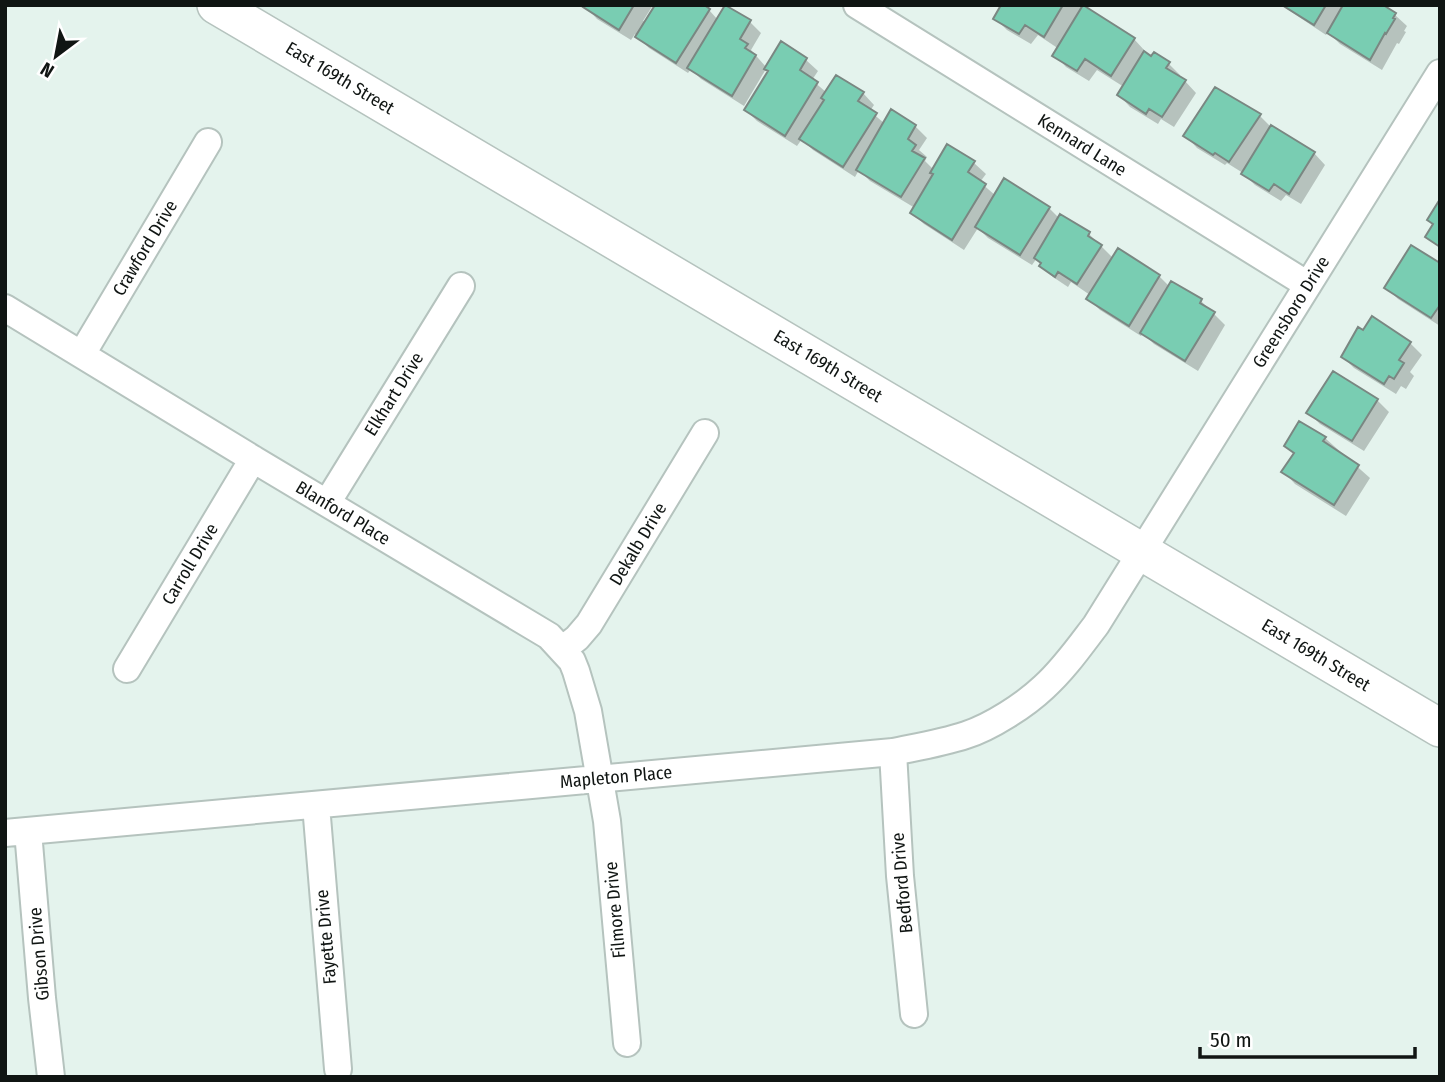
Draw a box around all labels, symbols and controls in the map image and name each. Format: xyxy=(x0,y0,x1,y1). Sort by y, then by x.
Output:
north arrow xyxy=(21,21,91,91)
street label: East 169th Street xyxy=(282,37,398,119)
text: N xyxy=(36,57,58,83)
street label: Kennard Lane xyxy=(1033,109,1131,181)
street label: Crawford Drive xyxy=(108,196,182,300)
street label: Greensboro Drive xyxy=(1248,252,1334,372)
street label: East 169th Street xyxy=(770,325,886,407)
street label: Elkhart Drive xyxy=(360,348,428,440)
street label: Blanford Place xyxy=(292,476,394,550)
street label: Dekalb Drive xyxy=(605,498,671,589)
street label: Carroll Drive xyxy=(157,519,223,609)
street label: East 169th Street xyxy=(1258,614,1374,696)
street label: Mapleton Place xyxy=(559,761,673,793)
street label: Bedford Drive xyxy=(887,832,917,934)
street label: Filmore Drive xyxy=(600,861,630,959)
street label: Fayette Drive xyxy=(311,889,341,985)
street label: Gibson Drive xyxy=(24,906,54,1001)
scale bar xyxy=(1200,1016,1415,1060)
text: 50 m xyxy=(1210,1027,1252,1053)

